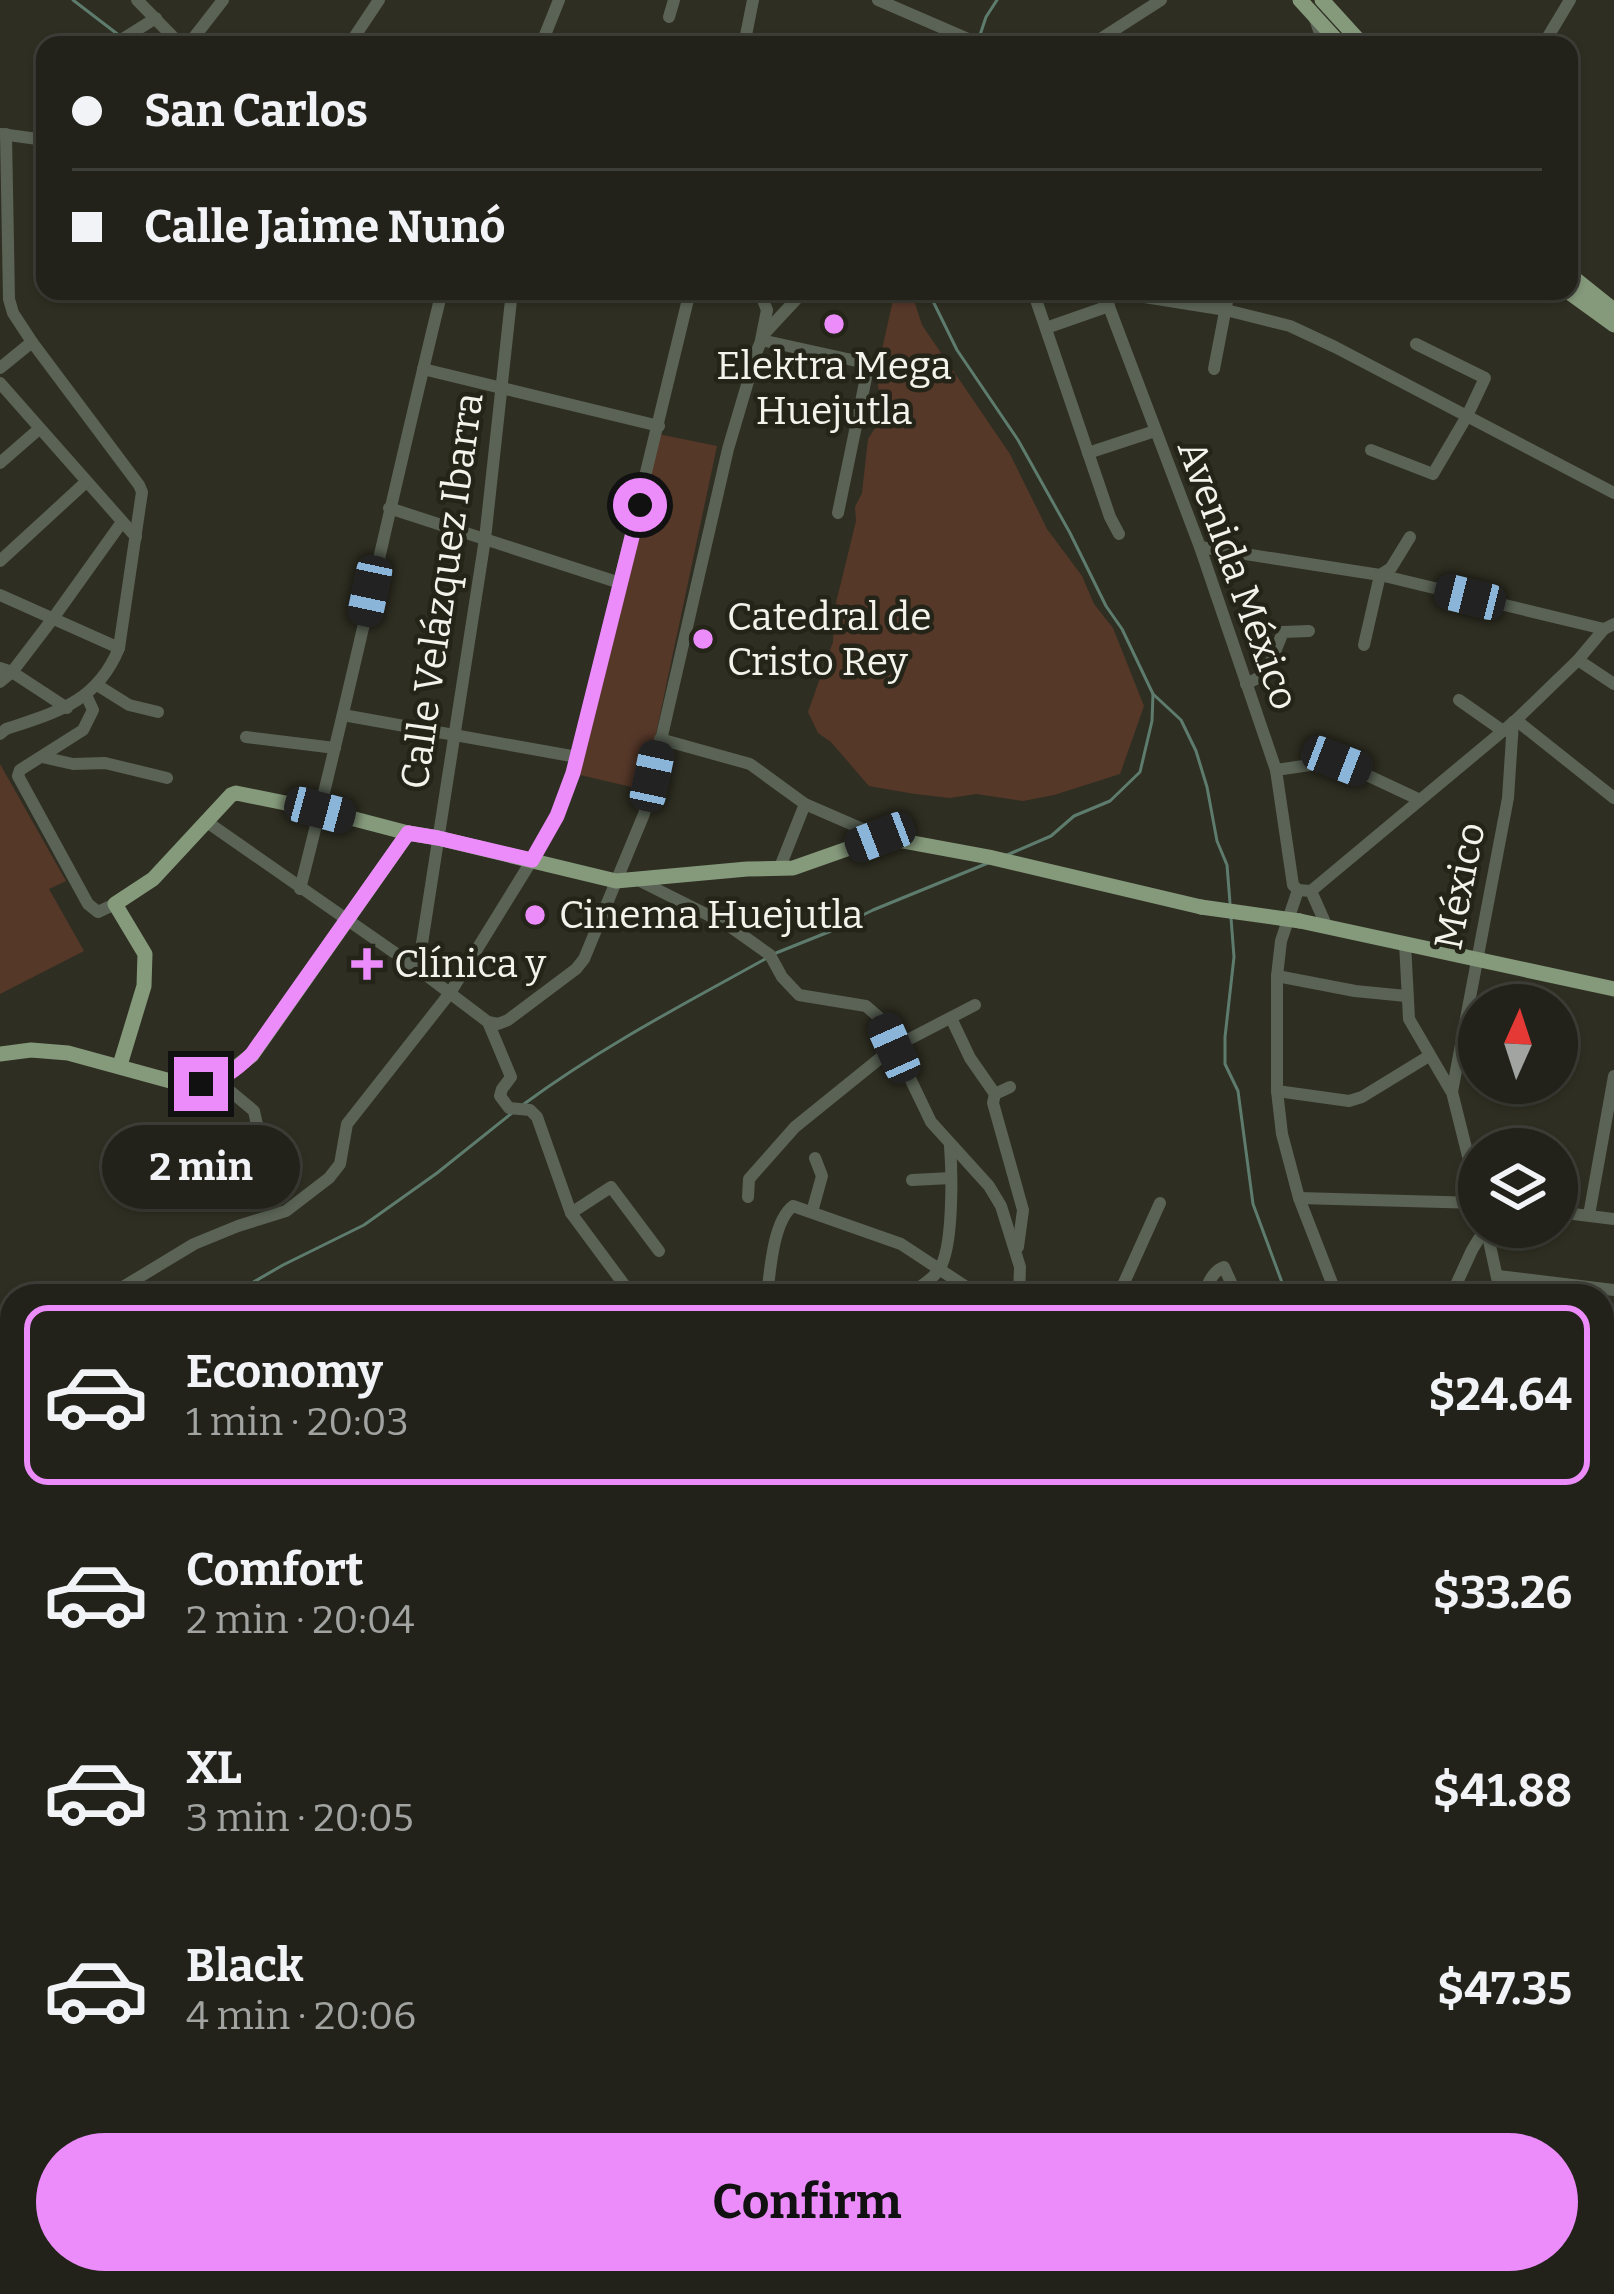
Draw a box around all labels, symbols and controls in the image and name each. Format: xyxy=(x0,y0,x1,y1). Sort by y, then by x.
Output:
text: San Carlos xyxy=(144,84,368,138)
text: Calle Jaime Nunó xyxy=(144,200,506,254)
marker: Elektra Mega Huejutla xyxy=(821,311,847,337)
place label: Elektra Mega Huejutla xyxy=(716,343,952,434)
street label: Calle Velázquez Ibarra xyxy=(391,390,493,792)
street label: Avenida México xyxy=(1168,434,1308,716)
route start xyxy=(613,478,667,532)
car xyxy=(345,552,395,630)
car xyxy=(1431,571,1509,623)
place label: Catedral de Cristo Rey xyxy=(727,594,932,685)
marker: Catedral de Cristo Rey xyxy=(690,626,716,652)
car xyxy=(1297,731,1377,791)
car xyxy=(627,737,677,815)
car xyxy=(281,783,359,837)
car xyxy=(840,807,920,867)
street label: México xyxy=(1425,819,1495,953)
place label: Cinema Huejutla xyxy=(559,892,863,938)
marker: Cinema Huejutla xyxy=(522,902,548,928)
place label: Clínica y xyxy=(394,941,547,987)
marker: Clínica y xyxy=(351,948,383,980)
north arrow xyxy=(1458,984,1578,1104)
map controls xyxy=(1458,984,1578,1248)
car xyxy=(863,1008,925,1088)
route end xyxy=(174,1057,228,1111)
callout: 2 min xyxy=(102,1126,300,1210)
button: layers xyxy=(1458,1128,1578,1248)
text: 2 min xyxy=(149,1144,253,1190)
icon: car xyxy=(42,1341,150,1449)
text: Economy xyxy=(186,1345,383,1399)
text: $24.64 xyxy=(1428,1368,1572,1422)
text: 1 min · 20:03 xyxy=(186,1399,409,1445)
icon: car xyxy=(42,1539,150,1647)
text: Comfort xyxy=(186,1543,364,1597)
text: $33.26 xyxy=(1433,1566,1572,1620)
text: 2 min · 20:04 xyxy=(186,1597,415,1643)
icon: car xyxy=(42,1737,150,1845)
text: XL xyxy=(186,1741,242,1795)
text: $41.88 xyxy=(1433,1764,1572,1818)
text: 3 min · 20:05 xyxy=(186,1795,414,1841)
icon: car xyxy=(42,1935,150,2043)
text: Black xyxy=(186,1939,303,1993)
text: $47.35 xyxy=(1437,1962,1572,2016)
text: 4 min · 20:06 xyxy=(186,1993,416,2039)
button: Confirm xyxy=(36,2133,1578,2271)

